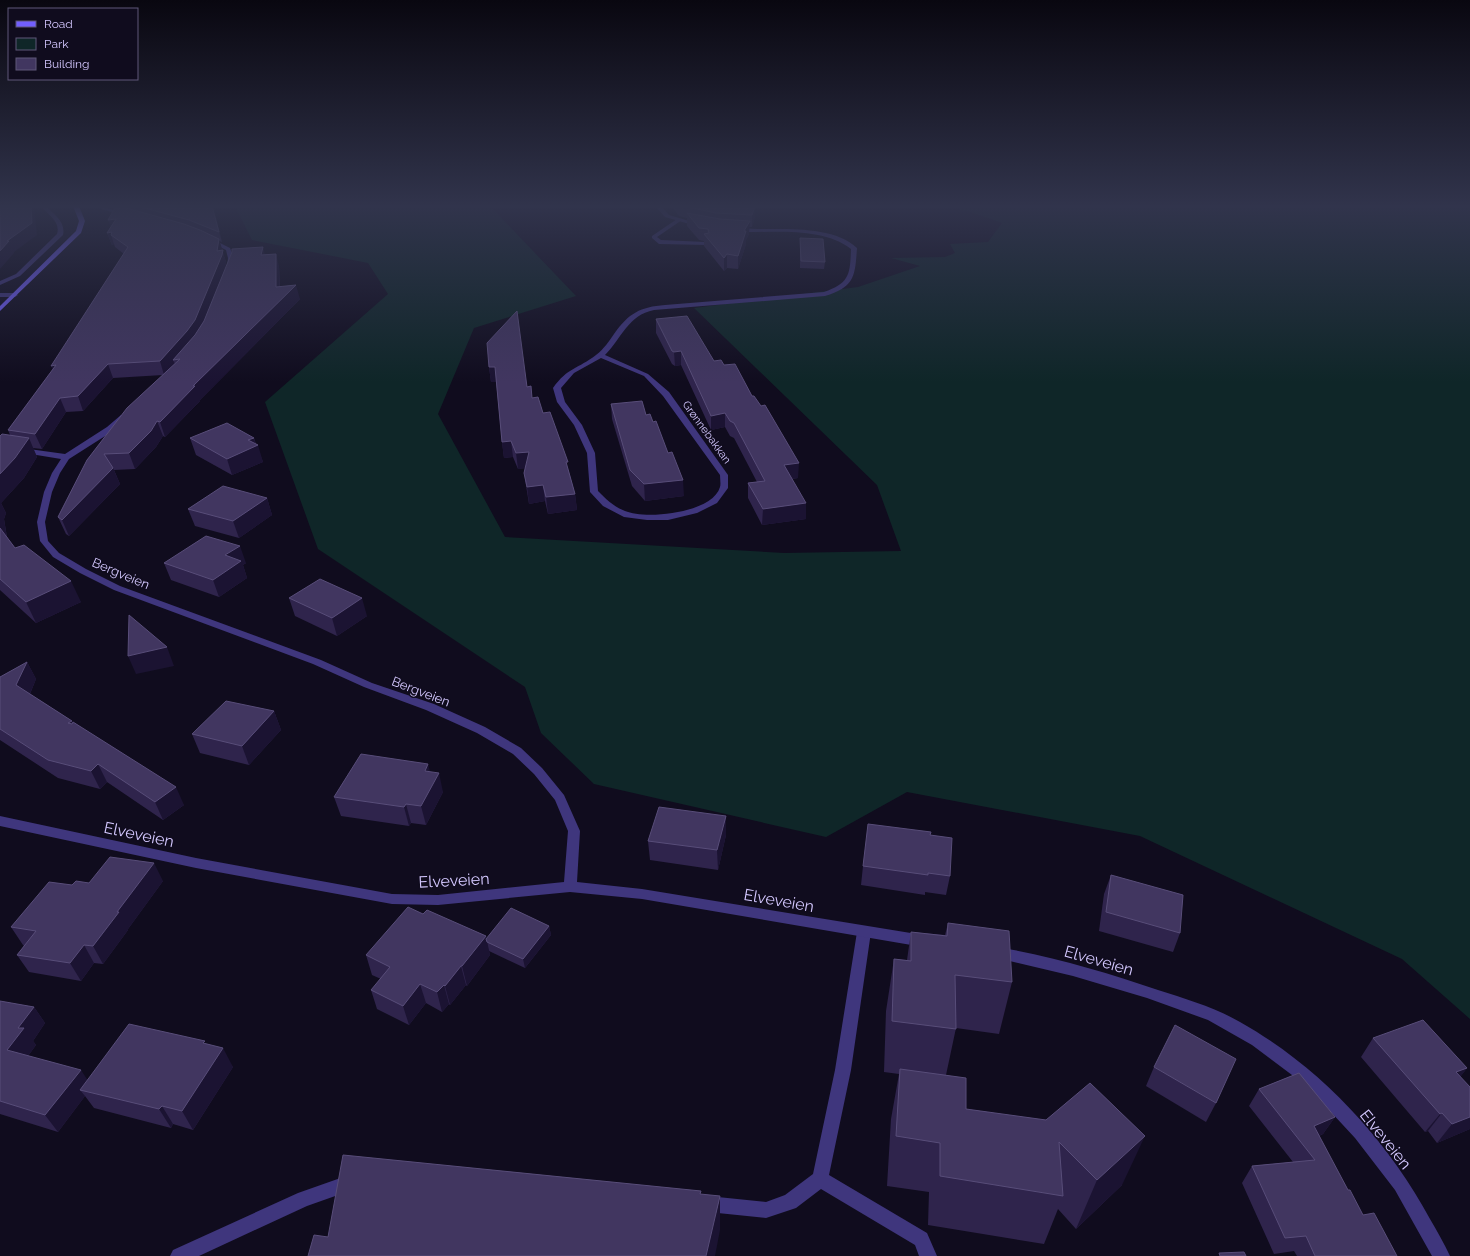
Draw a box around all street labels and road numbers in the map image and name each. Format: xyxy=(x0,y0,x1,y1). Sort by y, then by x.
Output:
street label: Grønnebakkan xyxy=(680,398,734,466)
street label: Bergveien xyxy=(90,555,152,592)
street label: Bergveien xyxy=(390,674,452,709)
street label: Elveveien xyxy=(102,818,176,851)
street label: Elveveien xyxy=(418,869,490,892)
street label: Elveveien xyxy=(742,885,816,916)
street label: Elveveien xyxy=(1062,942,1136,979)
street label: Elveveien xyxy=(1356,1106,1415,1173)

